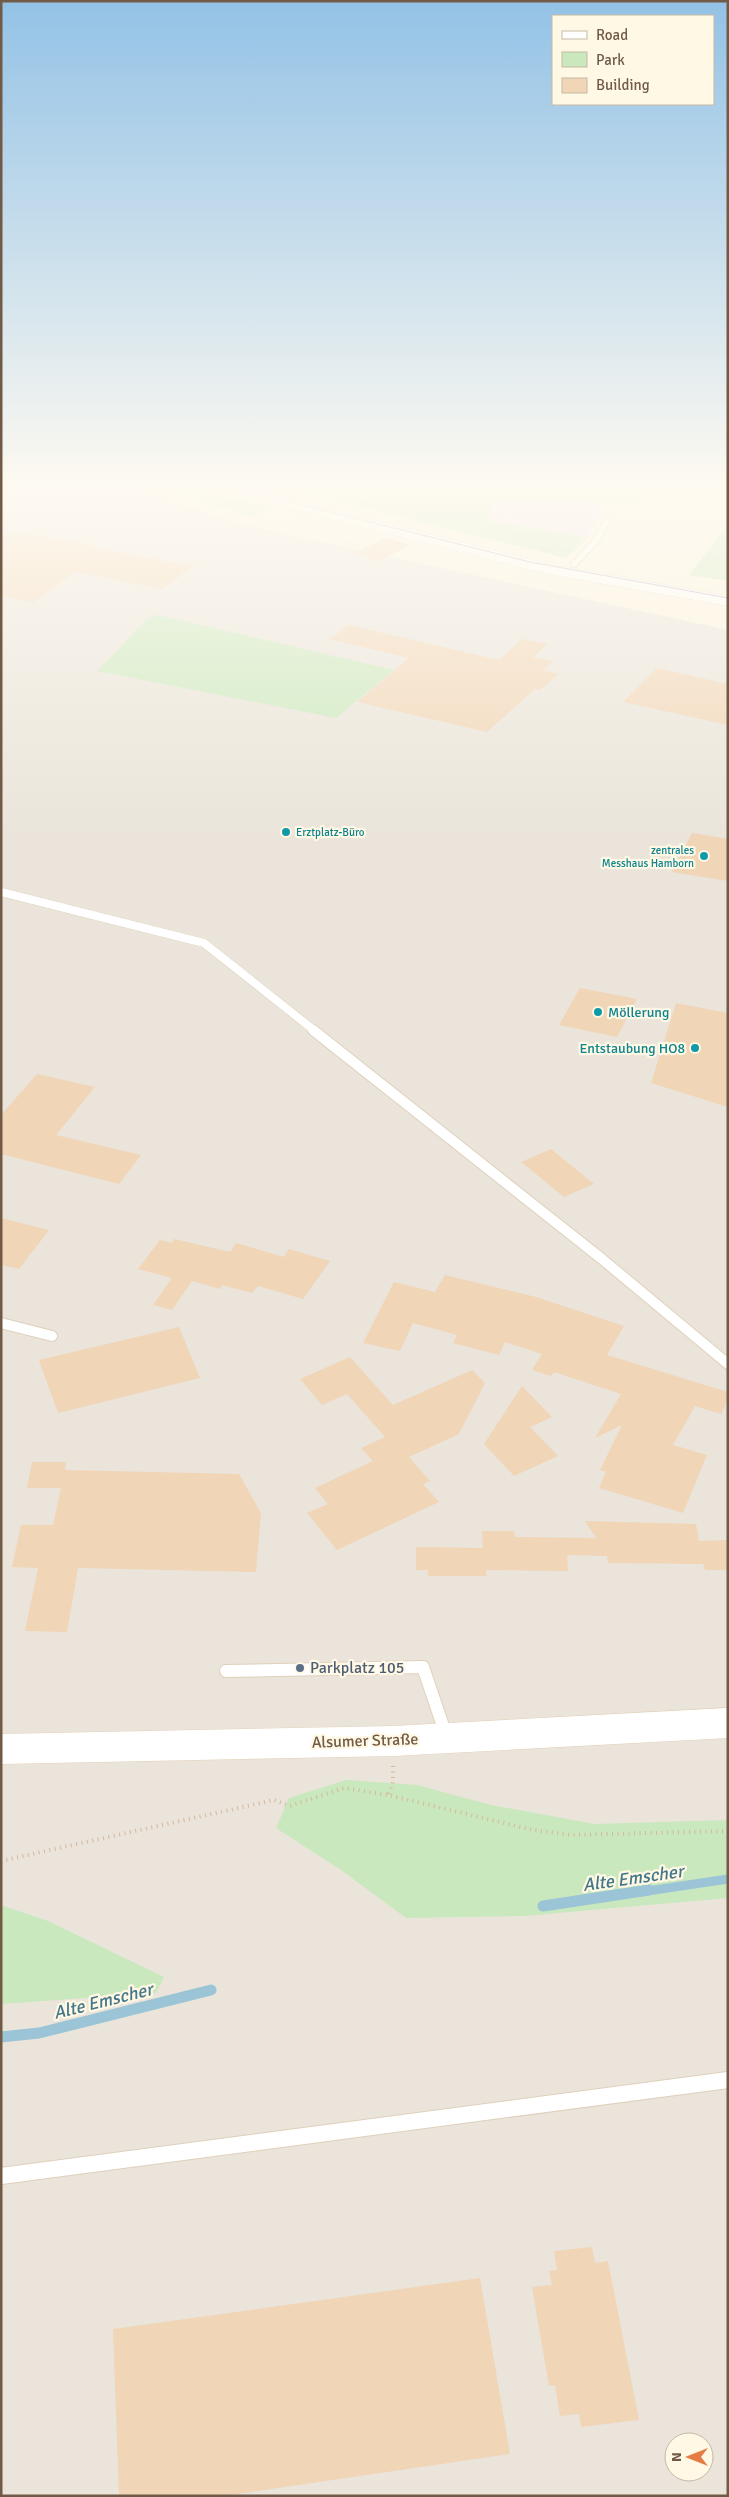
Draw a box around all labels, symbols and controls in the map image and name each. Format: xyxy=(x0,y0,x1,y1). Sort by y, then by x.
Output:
legend xyxy=(552,15,714,105)
text: Road xyxy=(596,26,628,44)
text: Park xyxy=(596,51,625,69)
text: Building xyxy=(596,76,650,94)
marker: Erztplatz-Büro xyxy=(280,826,292,838)
place label: Erztplatz-Büro xyxy=(296,826,365,839)
place label: zentrales Messhaus Hamborn xyxy=(602,844,694,870)
marker: zentrales Messhaus Hamborn xyxy=(698,850,710,862)
place label: Möllerung xyxy=(608,1004,669,1021)
marker: Möllerung xyxy=(592,1006,604,1018)
place label: Entstaubung HO8 xyxy=(579,1040,685,1057)
marker: Entstaubung HO8 xyxy=(689,1042,701,1054)
place label: Parkplatz 105 xyxy=(310,1658,404,1678)
marker: Parkplatz 105 xyxy=(294,1662,306,1674)
street label: Alsumer Straße xyxy=(311,1729,419,1753)
water label: Alte Emscher xyxy=(581,1860,687,1896)
water label: Alte Emscher xyxy=(51,1978,157,2024)
north arrow xyxy=(664,2432,714,2482)
text: N xyxy=(668,2452,685,2462)

